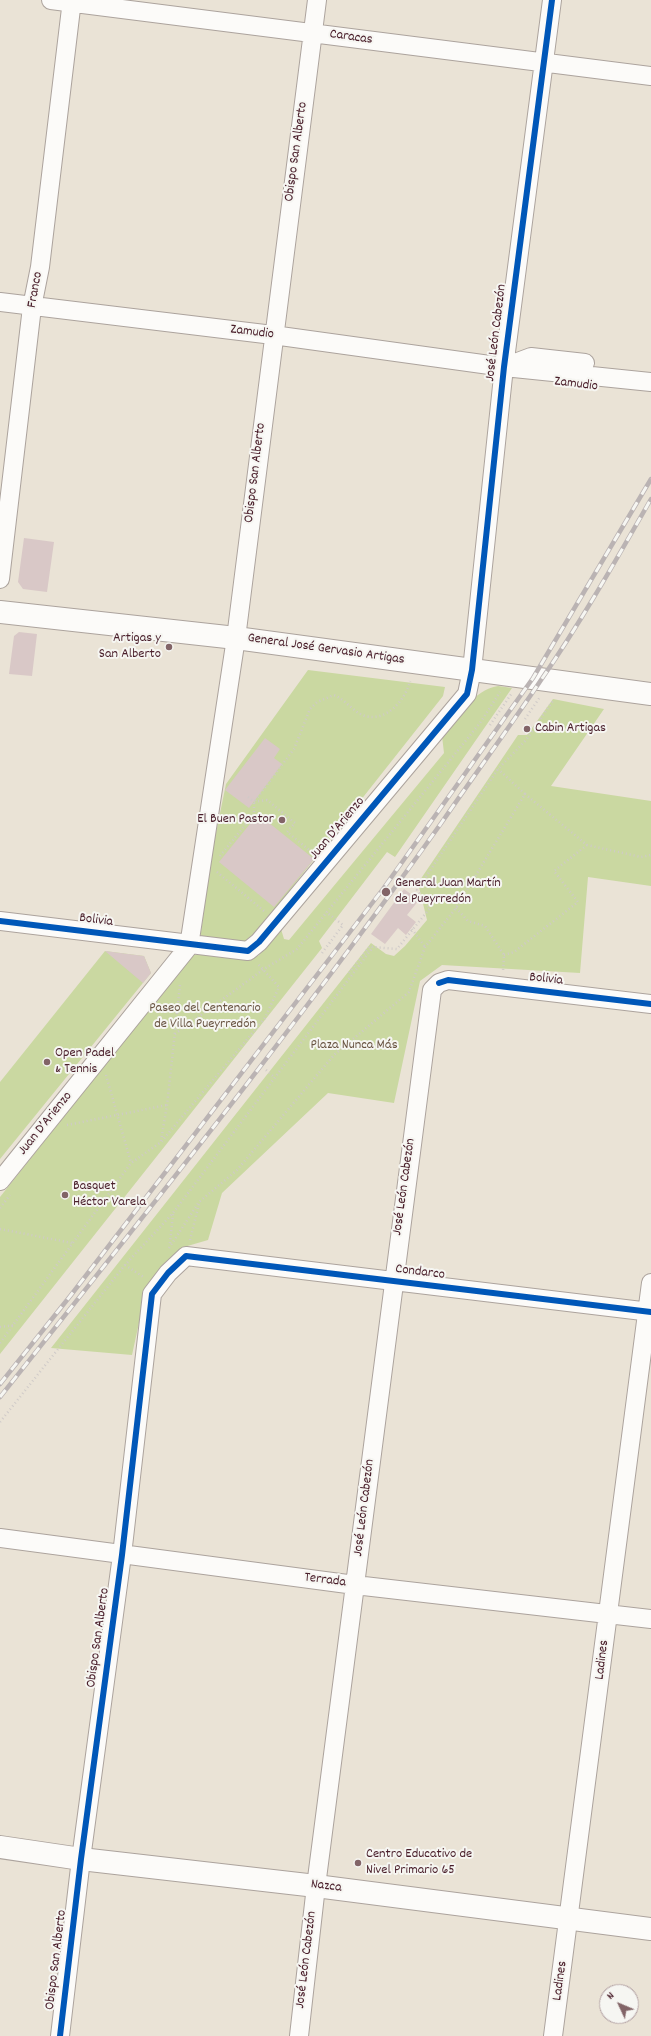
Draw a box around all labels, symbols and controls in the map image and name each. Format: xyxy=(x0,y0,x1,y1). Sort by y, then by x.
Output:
street label: Caracas xyxy=(328,27,374,49)
street label: Obispo San Alberto xyxy=(282,101,312,203)
street label: Franco xyxy=(25,271,47,309)
street label: José León Cabezón xyxy=(483,283,511,383)
street label: Zamudio xyxy=(229,322,275,344)
street label: Zamudio xyxy=(553,374,599,396)
street label: Obispo San Alberto xyxy=(242,422,270,524)
place label: Artigas y San Alberto xyxy=(99,631,161,664)
street label: General José Gervasio Artigas xyxy=(246,631,406,669)
marker: Artigas y San Alberto xyxy=(164,642,174,652)
place label: Cabin Artigas xyxy=(535,721,606,737)
marker: Cabin Artigas xyxy=(522,724,532,734)
street label: Juan D’Arienzo xyxy=(307,794,369,864)
place label: El Buen Pastor xyxy=(197,812,274,828)
marker: El Buen Pastor xyxy=(277,815,287,825)
place label: General Juan Martín de Pueyrredón xyxy=(395,876,501,908)
marker: General Juan Martín de Pueyrredón xyxy=(380,886,392,898)
street label: Bolivia xyxy=(78,911,114,931)
street label: Bolivia xyxy=(528,970,564,990)
park label: Paseo del Centenario de Villa Pueyrredón xyxy=(149,1001,261,1034)
park label: Plaza Nunca Más xyxy=(310,1038,398,1054)
place label: Open Padel & Tennis xyxy=(55,1046,114,1078)
marker: Open Padel & Tennis xyxy=(42,1057,52,1067)
street label: Juan D’Arienzo xyxy=(15,1089,77,1159)
street label: José León Cabezón xyxy=(390,1137,420,1237)
place label: Basquet Héctor Varela xyxy=(73,1179,146,1212)
marker: Basquet Héctor Varela xyxy=(60,1190,70,1200)
street label: Condarco xyxy=(394,1262,446,1284)
street label: José León Cabezón xyxy=(351,1458,379,1558)
street label: Terrada xyxy=(303,1570,347,1592)
street label: Obispo San Alberto xyxy=(84,1587,114,1689)
street label: Ladines xyxy=(592,1639,614,1681)
place label: Centro Educativo de Nivel Primario 65 xyxy=(366,1847,472,1880)
marker: Centro Educativo de Nivel Primario 65 xyxy=(353,1858,363,1868)
street label: Nazca xyxy=(310,1877,342,1897)
street label: Obispo San Alberto xyxy=(43,1909,71,2011)
street label: José León Cabezón xyxy=(293,1910,321,2010)
street label: Ladines xyxy=(550,1960,572,2002)
north arrow xyxy=(599,1984,639,2024)
text: N xyxy=(603,1989,619,2004)

